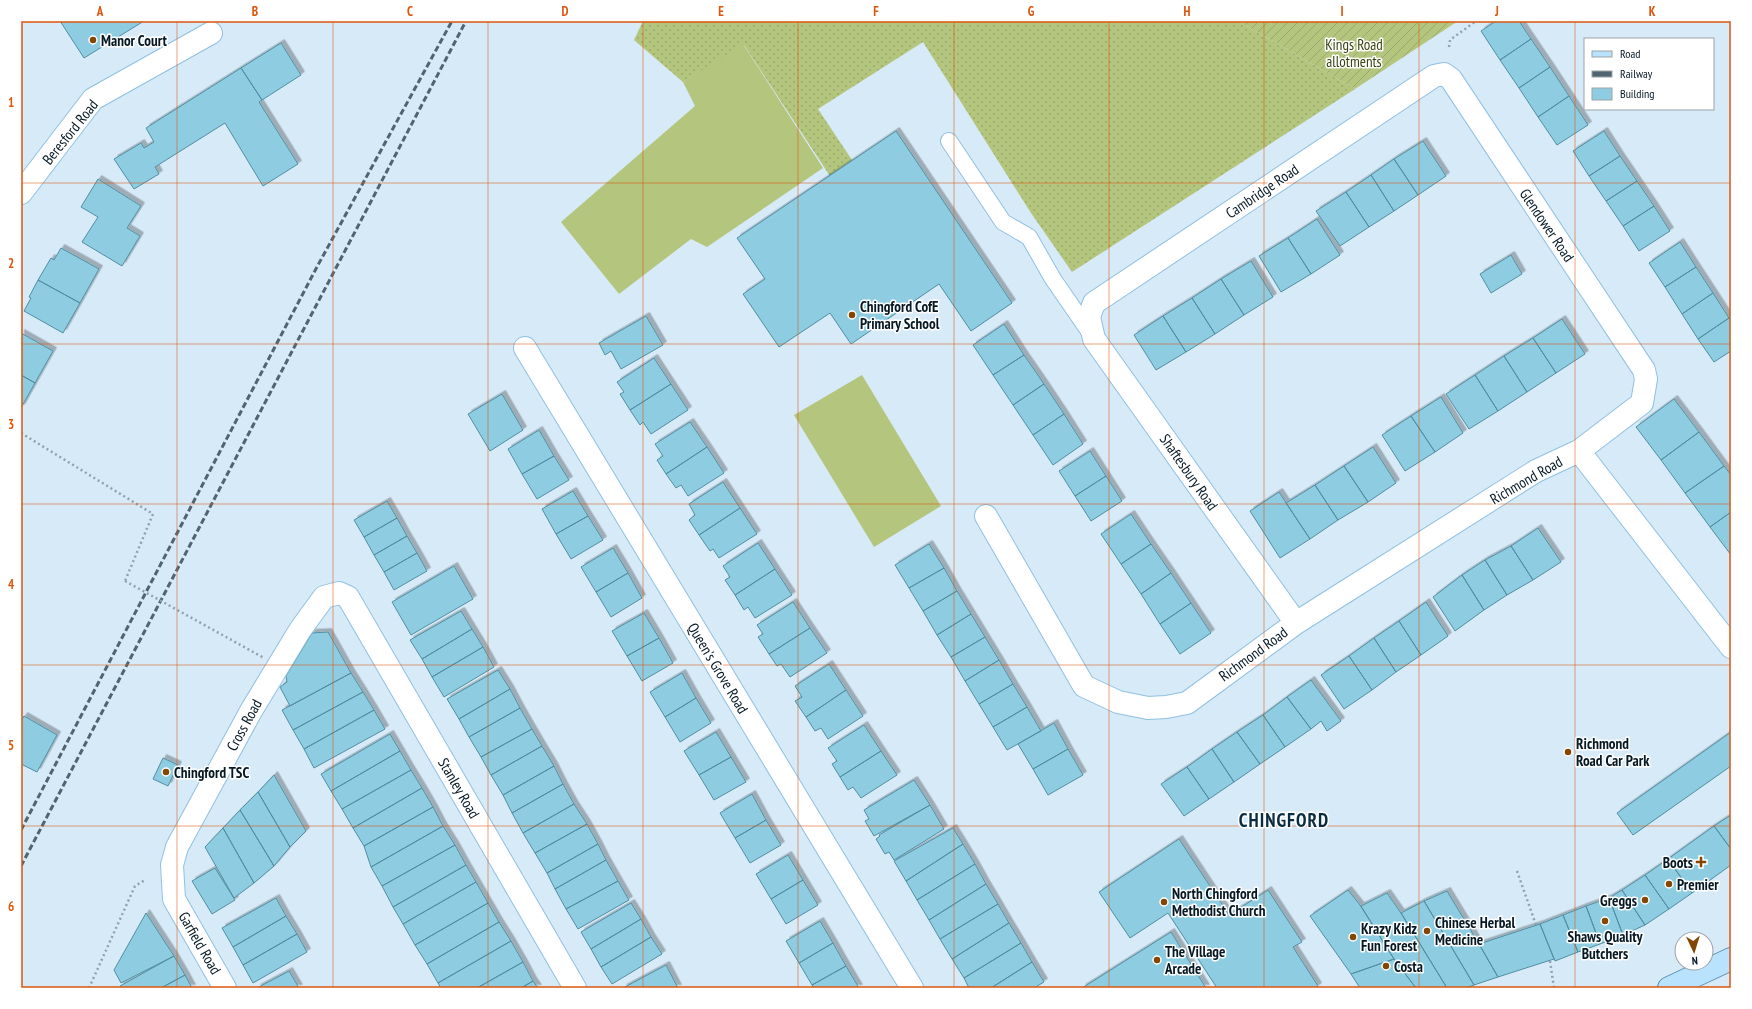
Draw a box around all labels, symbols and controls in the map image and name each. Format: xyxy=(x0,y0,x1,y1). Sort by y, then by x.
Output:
text: A xyxy=(96,3,104,20)
text: B xyxy=(252,3,258,20)
text: C xyxy=(407,3,413,20)
text: D xyxy=(562,3,569,20)
text: E xyxy=(718,3,724,20)
text: F xyxy=(873,3,879,20)
text: G xyxy=(1028,3,1035,20)
text: H xyxy=(1184,3,1191,20)
text: I xyxy=(1340,3,1344,20)
text: J xyxy=(1494,3,1499,20)
text: K xyxy=(1649,3,1656,20)
place label: Manor Court xyxy=(101,31,167,50)
marker: Manor Court xyxy=(88,35,98,45)
park label: Kings Road allotments xyxy=(1325,35,1383,71)
legend xyxy=(1584,38,1714,110)
text: Road xyxy=(1620,46,1640,61)
text: Railway xyxy=(1620,66,1653,81)
text: Building xyxy=(1620,86,1655,101)
text: 1 xyxy=(8,94,14,111)
street label: Beresford Road xyxy=(38,96,102,168)
street label: Cambridge Road xyxy=(1222,160,1302,222)
street label: Glendower Road xyxy=(1516,185,1578,265)
text: 2 xyxy=(8,255,14,272)
place label: Chingford CofE Primary School xyxy=(860,297,940,333)
marker: Chingford CofE Primary School xyxy=(847,310,857,320)
text: 3 xyxy=(8,416,14,433)
street label: Shaftesbury Road xyxy=(1156,430,1222,514)
street label: Richmond Road xyxy=(1486,452,1566,508)
text: 4 xyxy=(8,576,15,593)
street label: Queen's Grove Road xyxy=(683,619,753,717)
street label: Richmond Road xyxy=(1215,623,1291,685)
street label: Cross Road xyxy=(222,696,266,754)
place label: Richmond Road Car Park xyxy=(1576,734,1650,770)
text: 5 xyxy=(8,737,14,754)
marker: Richmond Road Car Park xyxy=(1563,747,1573,757)
street label: Stanley Road xyxy=(434,754,484,822)
place label: Chingford TSC xyxy=(174,763,249,782)
marker: Chingford TSC xyxy=(161,767,171,777)
district label: CHINGFORD xyxy=(1239,808,1329,832)
place label: Boots xyxy=(1663,853,1693,872)
marker: Boots xyxy=(1696,857,1706,867)
place label: Premier xyxy=(1677,875,1719,894)
marker: Premier xyxy=(1664,879,1674,889)
place label: North Chingford Methodist Church xyxy=(1172,884,1266,920)
place label: Greggs xyxy=(1600,891,1637,910)
marker: Greggs xyxy=(1640,895,1650,905)
marker: North Chingford Methodist Church xyxy=(1159,897,1169,907)
text: 6 xyxy=(8,898,14,915)
street label: Garfield Road xyxy=(175,908,225,978)
place label: Chinese Herbal Medicine xyxy=(1435,913,1516,949)
marker: Shaws Quality Butchers xyxy=(1600,916,1610,926)
place label: Krazy Kidz Fun Forest xyxy=(1361,919,1418,955)
marker: Chinese Herbal Medicine xyxy=(1422,926,1432,936)
place label: Shaws Quality Butchers xyxy=(1568,927,1643,963)
north arrow xyxy=(1674,931,1714,971)
marker: Krazy Kidz Fun Forest xyxy=(1348,932,1358,942)
place label: The Village Arcade xyxy=(1164,942,1225,978)
text: N xyxy=(1691,954,1698,968)
marker: The Village Arcade xyxy=(1152,955,1162,965)
place label: Costa xyxy=(1394,957,1423,976)
marker: Costa xyxy=(1381,961,1391,971)

